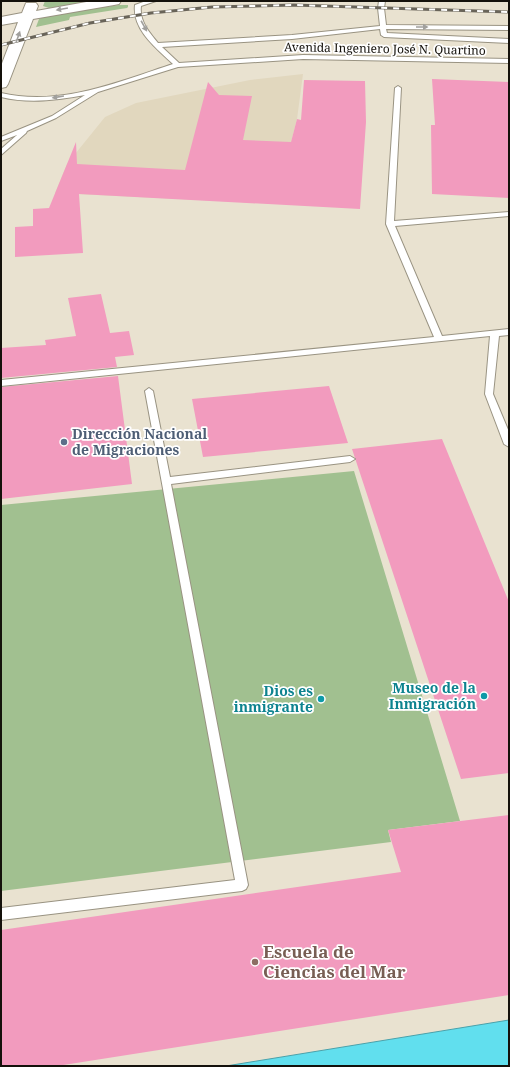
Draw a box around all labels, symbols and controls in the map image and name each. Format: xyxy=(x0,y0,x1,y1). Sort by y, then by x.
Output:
one-way arrow xyxy=(56,6,68,12)
one-way arrow xyxy=(140,20,147,32)
one-way arrow xyxy=(416,24,429,30)
one-way arrow xyxy=(16,31,22,43)
street label: Avenida Ingeniero José N. Quartino xyxy=(284,38,486,59)
one-way arrow xyxy=(52,94,64,100)
place label: Dirección Nacional de Migraciones xyxy=(72,424,207,459)
marker: Dirección Nacional de Migraciones xyxy=(59,437,69,447)
place label: Museo de la Inmigración xyxy=(389,678,476,713)
place label: Dios es inmigrante xyxy=(234,681,313,716)
marker: Museo de la Inmigración xyxy=(479,691,489,701)
marker: Dios es inmigrante xyxy=(316,694,326,704)
place label: Escuela de Ciencias del Mar xyxy=(263,940,406,983)
marker: Escuela de Ciencias del Mar xyxy=(250,957,260,967)

